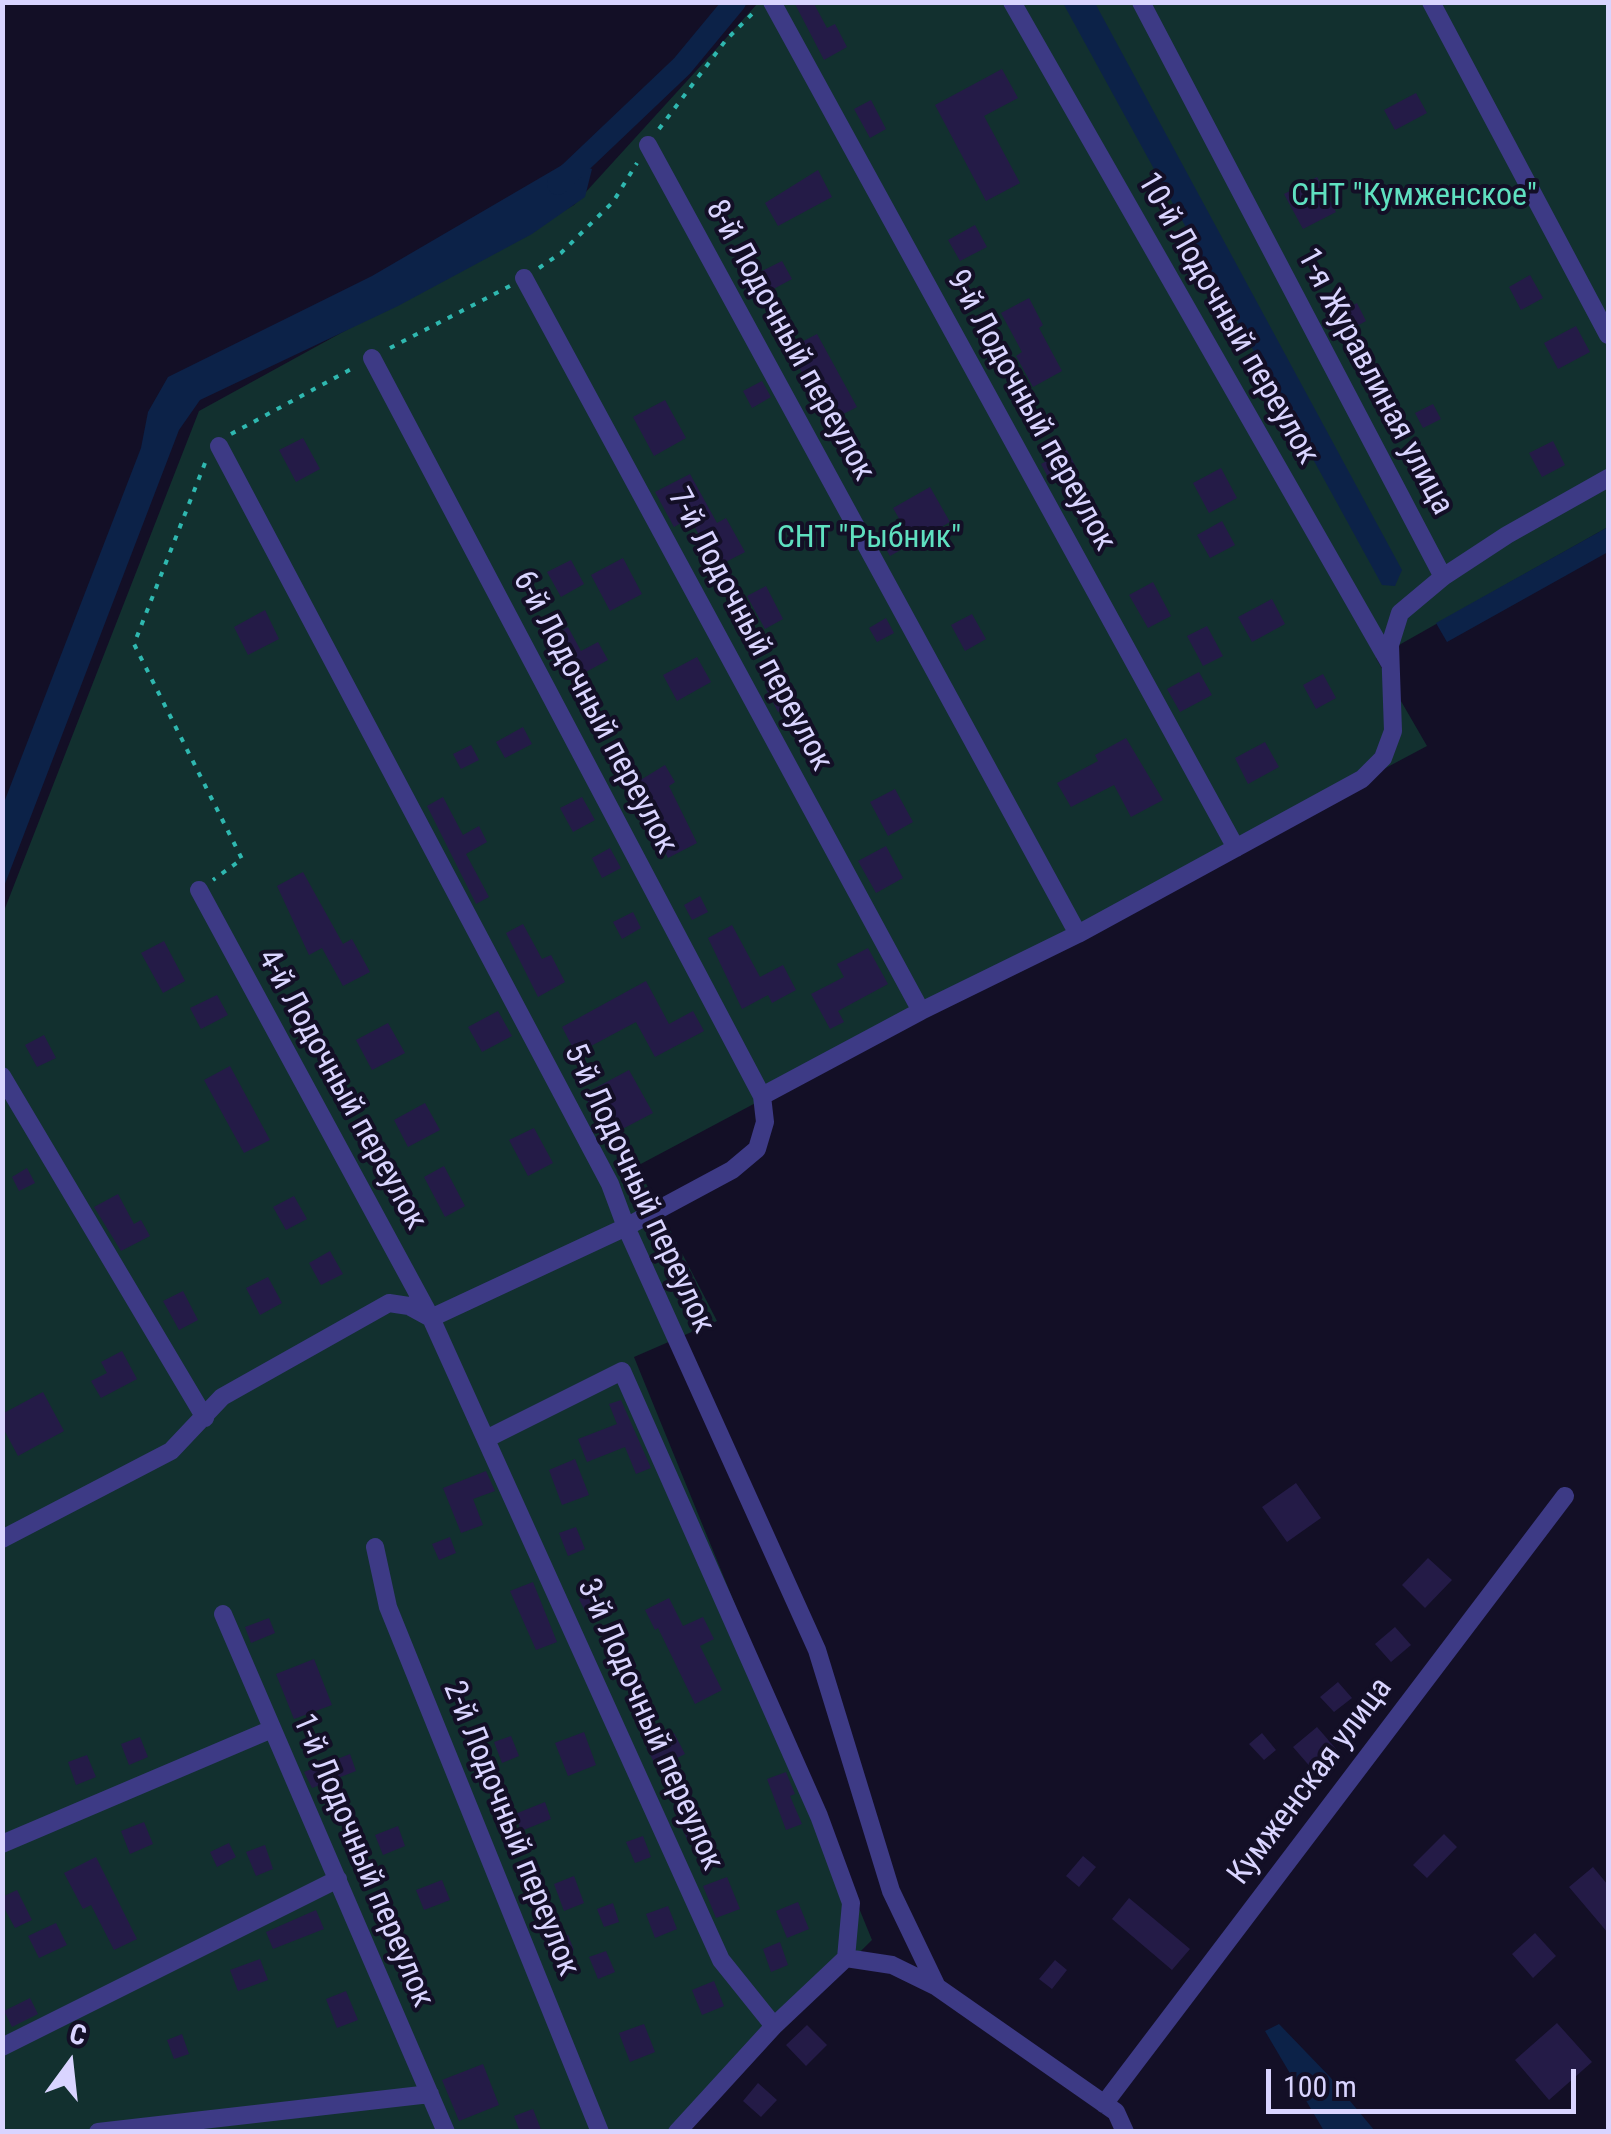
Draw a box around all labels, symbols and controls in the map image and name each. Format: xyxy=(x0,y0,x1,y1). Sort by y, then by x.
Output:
street label: 10-й Лодочный переулок xyxy=(1128,166,1326,472)
park label: СНТ "Кумженское" xyxy=(1291,178,1537,216)
street label: 8-й Лодочный переулок xyxy=(696,194,882,488)
street label: 1-я Журавлиная улица xyxy=(1287,242,1461,522)
street label: 9-й Лодочный переулок xyxy=(937,264,1123,558)
street label: 7-й Лодочный переулок xyxy=(658,482,840,778)
park label: СНТ "Рыбник" xyxy=(777,520,961,558)
street label: 6-й Лодочный переулок xyxy=(503,565,685,861)
street label: 4-й Лодочный переулок xyxy=(248,943,434,1237)
street label: 5-й Лодочный переулок xyxy=(554,1038,722,1340)
street label: 3-й Лодочный переулок xyxy=(567,1573,731,1877)
street label: Кумженская улица xyxy=(1221,1671,1401,1893)
street label: 2-й Лодочный переулок xyxy=(433,1676,587,1982)
street label: 1-й Лодочный переулок xyxy=(283,1709,441,2013)
north arrow xyxy=(20,2014,120,2114)
text: С xyxy=(66,2017,90,2053)
scale bar xyxy=(1271,2049,1581,2111)
text: 100 m xyxy=(1283,2069,1357,2104)

